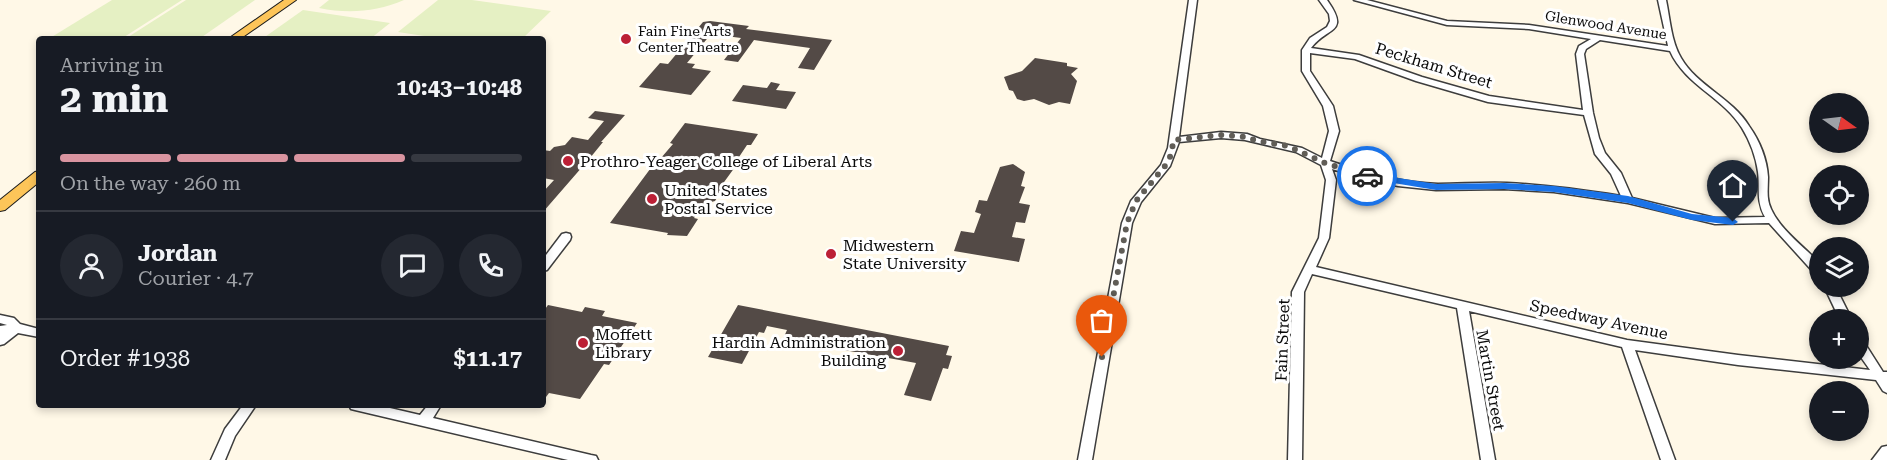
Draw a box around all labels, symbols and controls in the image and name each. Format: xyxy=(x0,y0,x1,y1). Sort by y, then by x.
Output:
street label: Glenwood Avenue xyxy=(1544,7,1668,43)
place label: Fain Fine Arts Center Theatre xyxy=(638,23,739,55)
marker: Fain Fine Arts Center Theatre xyxy=(619,32,633,46)
street label: Peckham Street xyxy=(1373,39,1495,92)
text: Arriving in xyxy=(60,53,163,77)
text: 10:43–10:48 xyxy=(396,75,522,100)
text: 2 min xyxy=(60,76,168,122)
north arrow xyxy=(1809,93,1869,153)
map controls xyxy=(1809,93,1869,441)
courier xyxy=(1337,146,1397,206)
place label: Prothro-Yeager College of Liberal Arts xyxy=(580,152,872,171)
marker: Prothro-Yeager College of Liberal Arts xyxy=(561,154,575,168)
icon: car xyxy=(1351,160,1384,193)
pin xyxy=(1707,160,1758,222)
button: locate xyxy=(1809,165,1869,225)
icon: home xyxy=(1716,169,1749,202)
text: On the way · 260 m xyxy=(60,171,241,195)
place label: United States Postal Service xyxy=(664,181,773,218)
marker: United States Postal Service xyxy=(645,192,659,206)
button: person xyxy=(60,234,123,297)
button: chat xyxy=(381,234,444,297)
button: phone xyxy=(459,234,522,297)
place label: Midwestern State University xyxy=(843,236,967,273)
button: layers xyxy=(1809,237,1869,297)
text: Jordan xyxy=(138,241,217,266)
marker: Midwestern State University xyxy=(824,247,838,261)
text: Courier · 4.7 xyxy=(138,266,254,290)
pin xyxy=(1076,295,1127,357)
street label: Speedway Avenue xyxy=(1528,296,1670,343)
street label: Fain Street xyxy=(1272,298,1293,382)
icon: bag xyxy=(1085,304,1118,337)
button: + xyxy=(1809,309,1869,369)
place label: Moffett Library xyxy=(595,325,652,362)
street label: Martin Street xyxy=(1472,328,1509,432)
place label: Hardin Administration Building xyxy=(712,333,887,370)
marker: Moffett Library xyxy=(576,336,590,350)
marker: Hardin Administration Building xyxy=(891,344,905,358)
text: Order #1938 xyxy=(60,346,190,371)
text: $11.17 xyxy=(453,346,522,371)
button: − xyxy=(1809,381,1869,441)

